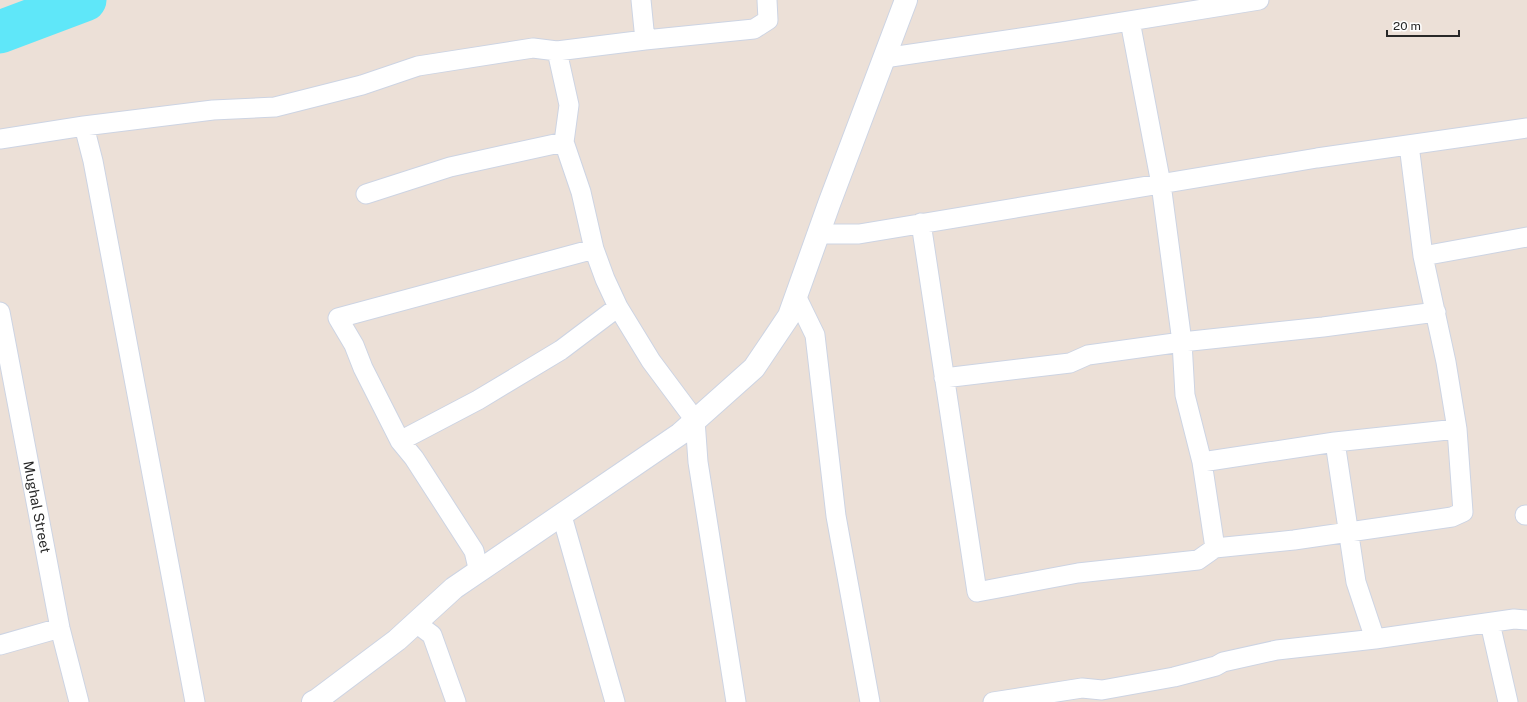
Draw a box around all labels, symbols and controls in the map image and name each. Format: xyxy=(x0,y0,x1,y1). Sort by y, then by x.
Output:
scale bar xyxy=(1387,12,1459,38)
text: 20 m xyxy=(1393,19,1421,33)
street label: Mughal Street xyxy=(20,460,54,554)

